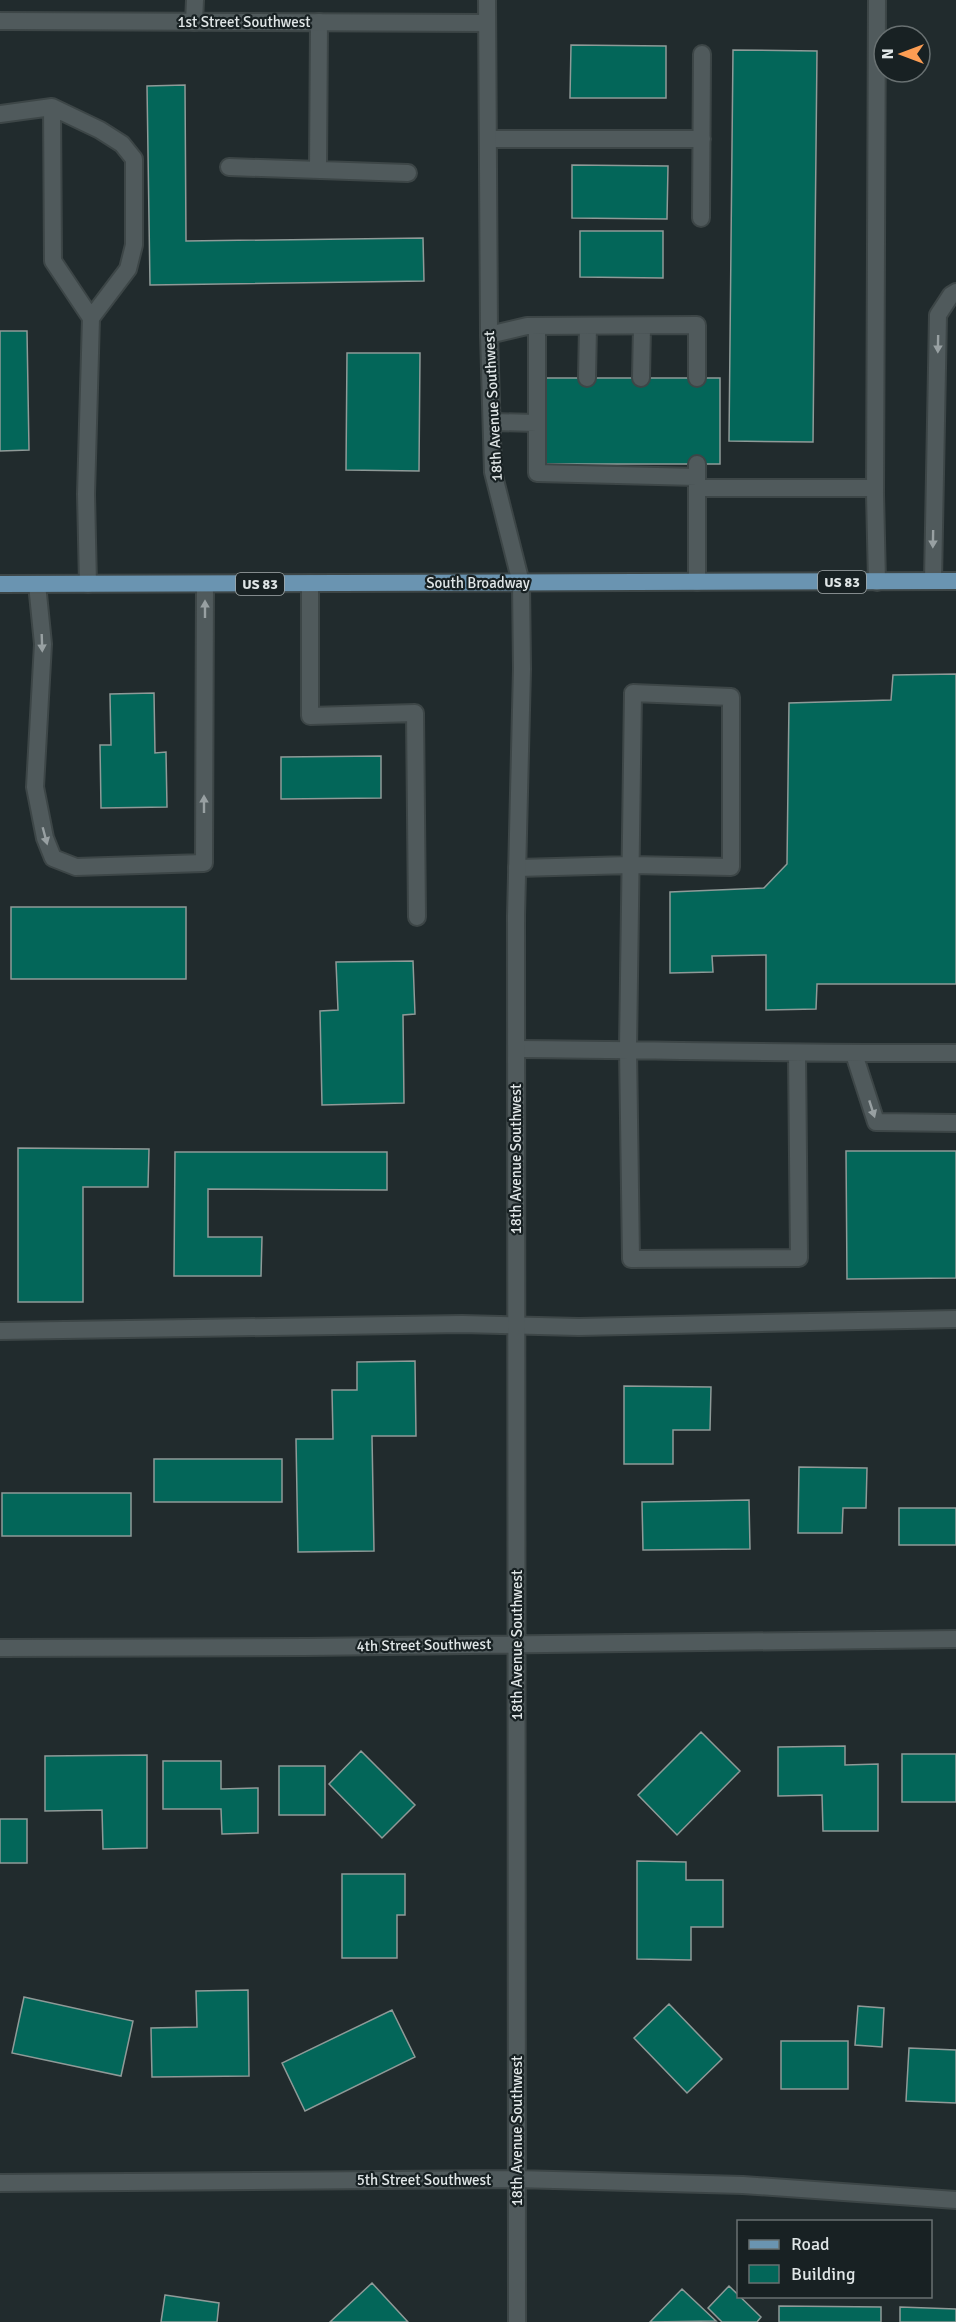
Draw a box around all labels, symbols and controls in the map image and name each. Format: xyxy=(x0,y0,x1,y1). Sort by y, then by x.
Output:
street label: 1st Street Southwest xyxy=(177,13,311,31)
north arrow xyxy=(872,24,932,84)
text: N xyxy=(878,48,898,60)
street label: 18th Avenue Southwest xyxy=(480,330,506,482)
one-way arrow xyxy=(933,335,942,354)
one-way arrow xyxy=(929,530,938,549)
road number: US 83 xyxy=(818,571,866,593)
road number: US 83 xyxy=(236,573,284,595)
street label: South Broadway xyxy=(426,574,530,592)
one-way arrow xyxy=(200,600,210,619)
one-way arrow xyxy=(37,633,46,652)
one-way arrow xyxy=(199,795,209,814)
one-way arrow xyxy=(41,827,51,845)
street label: 18th Avenue Southwest xyxy=(507,1084,525,1234)
one-way arrow xyxy=(868,1100,877,1118)
street label: 18th Avenue Southwest xyxy=(508,1570,526,1720)
street label: 4th Street Southwest xyxy=(357,1635,491,1655)
street label: 18th Avenue Southwest xyxy=(508,2056,526,2206)
street label: 5th Street Southwest xyxy=(357,2171,491,2189)
legend xyxy=(737,2220,932,2298)
text: Road xyxy=(791,2233,830,2255)
text: Building xyxy=(791,2263,855,2285)

